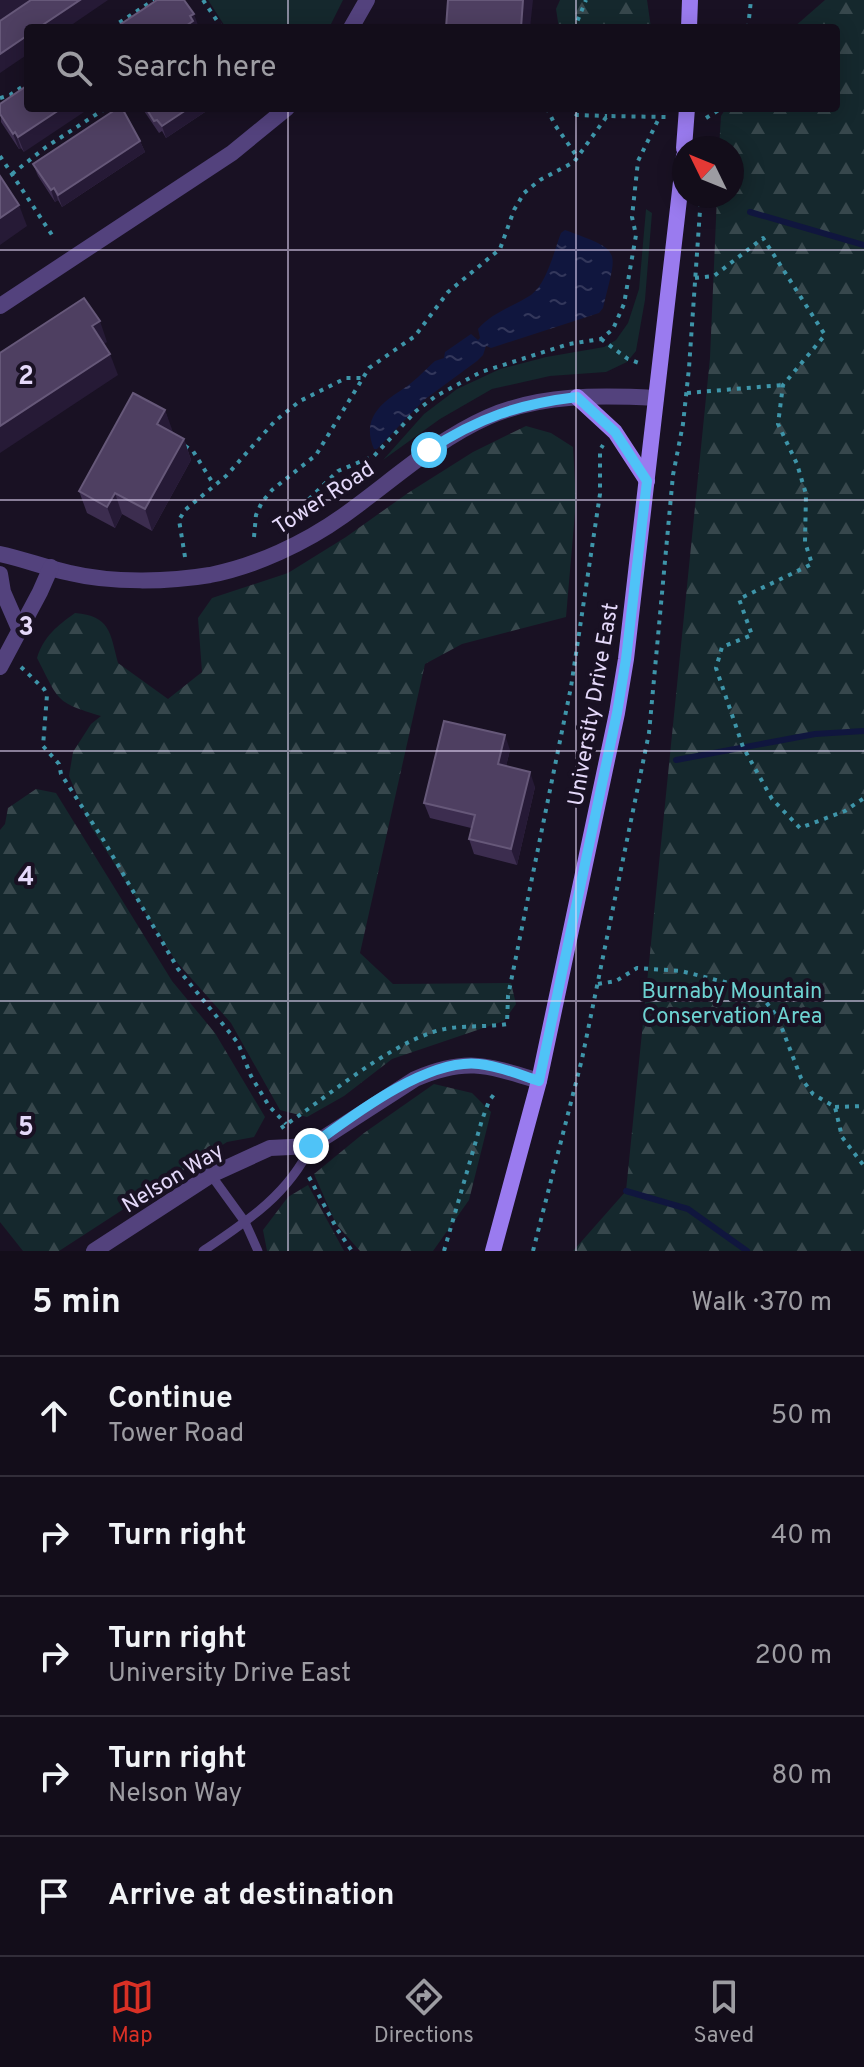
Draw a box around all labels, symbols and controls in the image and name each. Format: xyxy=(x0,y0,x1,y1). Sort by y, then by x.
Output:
search box xyxy=(24,24,840,112)
icon: search xyxy=(52,46,96,90)
text: Search here xyxy=(116,50,276,87)
north arrow xyxy=(672,136,744,208)
text: 2 xyxy=(18,361,34,394)
route start xyxy=(411,432,447,468)
street label: Tower Road xyxy=(269,456,380,542)
street label: University Drive East xyxy=(563,601,626,808)
text: 3 xyxy=(18,612,34,645)
text: 4 xyxy=(18,862,34,895)
park label: Burnaby Mountain Conservation Area xyxy=(642,979,822,1031)
text: 5 xyxy=(18,1112,34,1145)
route end xyxy=(293,1128,329,1164)
street label: Nelson Way xyxy=(118,1138,229,1220)
text: 5 min xyxy=(32,1282,121,1325)
text: Walk · 370 m xyxy=(691,1287,832,1320)
text: Continue xyxy=(108,1381,233,1418)
icon: ahead xyxy=(32,1394,76,1438)
text: 50 m xyxy=(771,1400,832,1433)
text: Tower Road xyxy=(108,1418,244,1451)
icon: right xyxy=(32,1514,76,1558)
text: Turn right xyxy=(108,1518,246,1555)
text: 40 m xyxy=(771,1520,832,1553)
text: Turn right xyxy=(108,1621,246,1658)
icon: right xyxy=(32,1634,76,1678)
text: 200 m xyxy=(755,1640,832,1673)
text: University Drive East xyxy=(108,1658,351,1691)
text: Turn right xyxy=(108,1741,246,1778)
icon: right xyxy=(32,1754,76,1798)
text: 80 m xyxy=(772,1760,832,1793)
text: Nelson Way xyxy=(108,1778,242,1811)
icon: arrive xyxy=(32,1874,76,1918)
text: Arrive at destination xyxy=(108,1878,394,1915)
tab: Map xyxy=(110,1975,154,2050)
tab: Directions xyxy=(374,1975,474,2050)
tab: Saved xyxy=(694,1975,754,2050)

